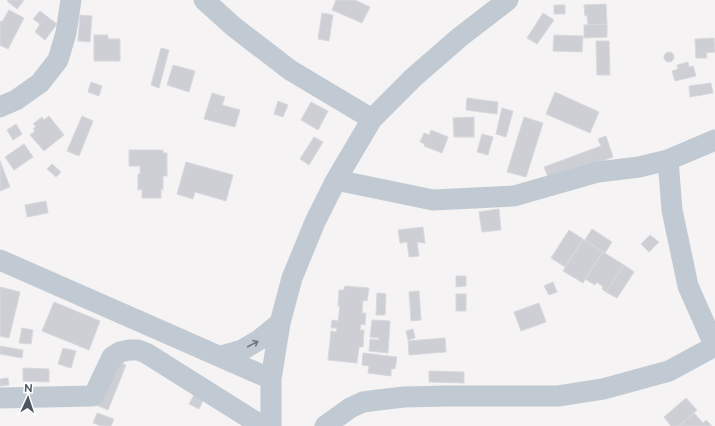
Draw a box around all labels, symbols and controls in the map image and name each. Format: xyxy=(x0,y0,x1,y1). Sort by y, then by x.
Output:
one-way arrow xyxy=(246,340,258,347)
north arrow xyxy=(8,378,48,418)
text: N xyxy=(24,382,33,395)

